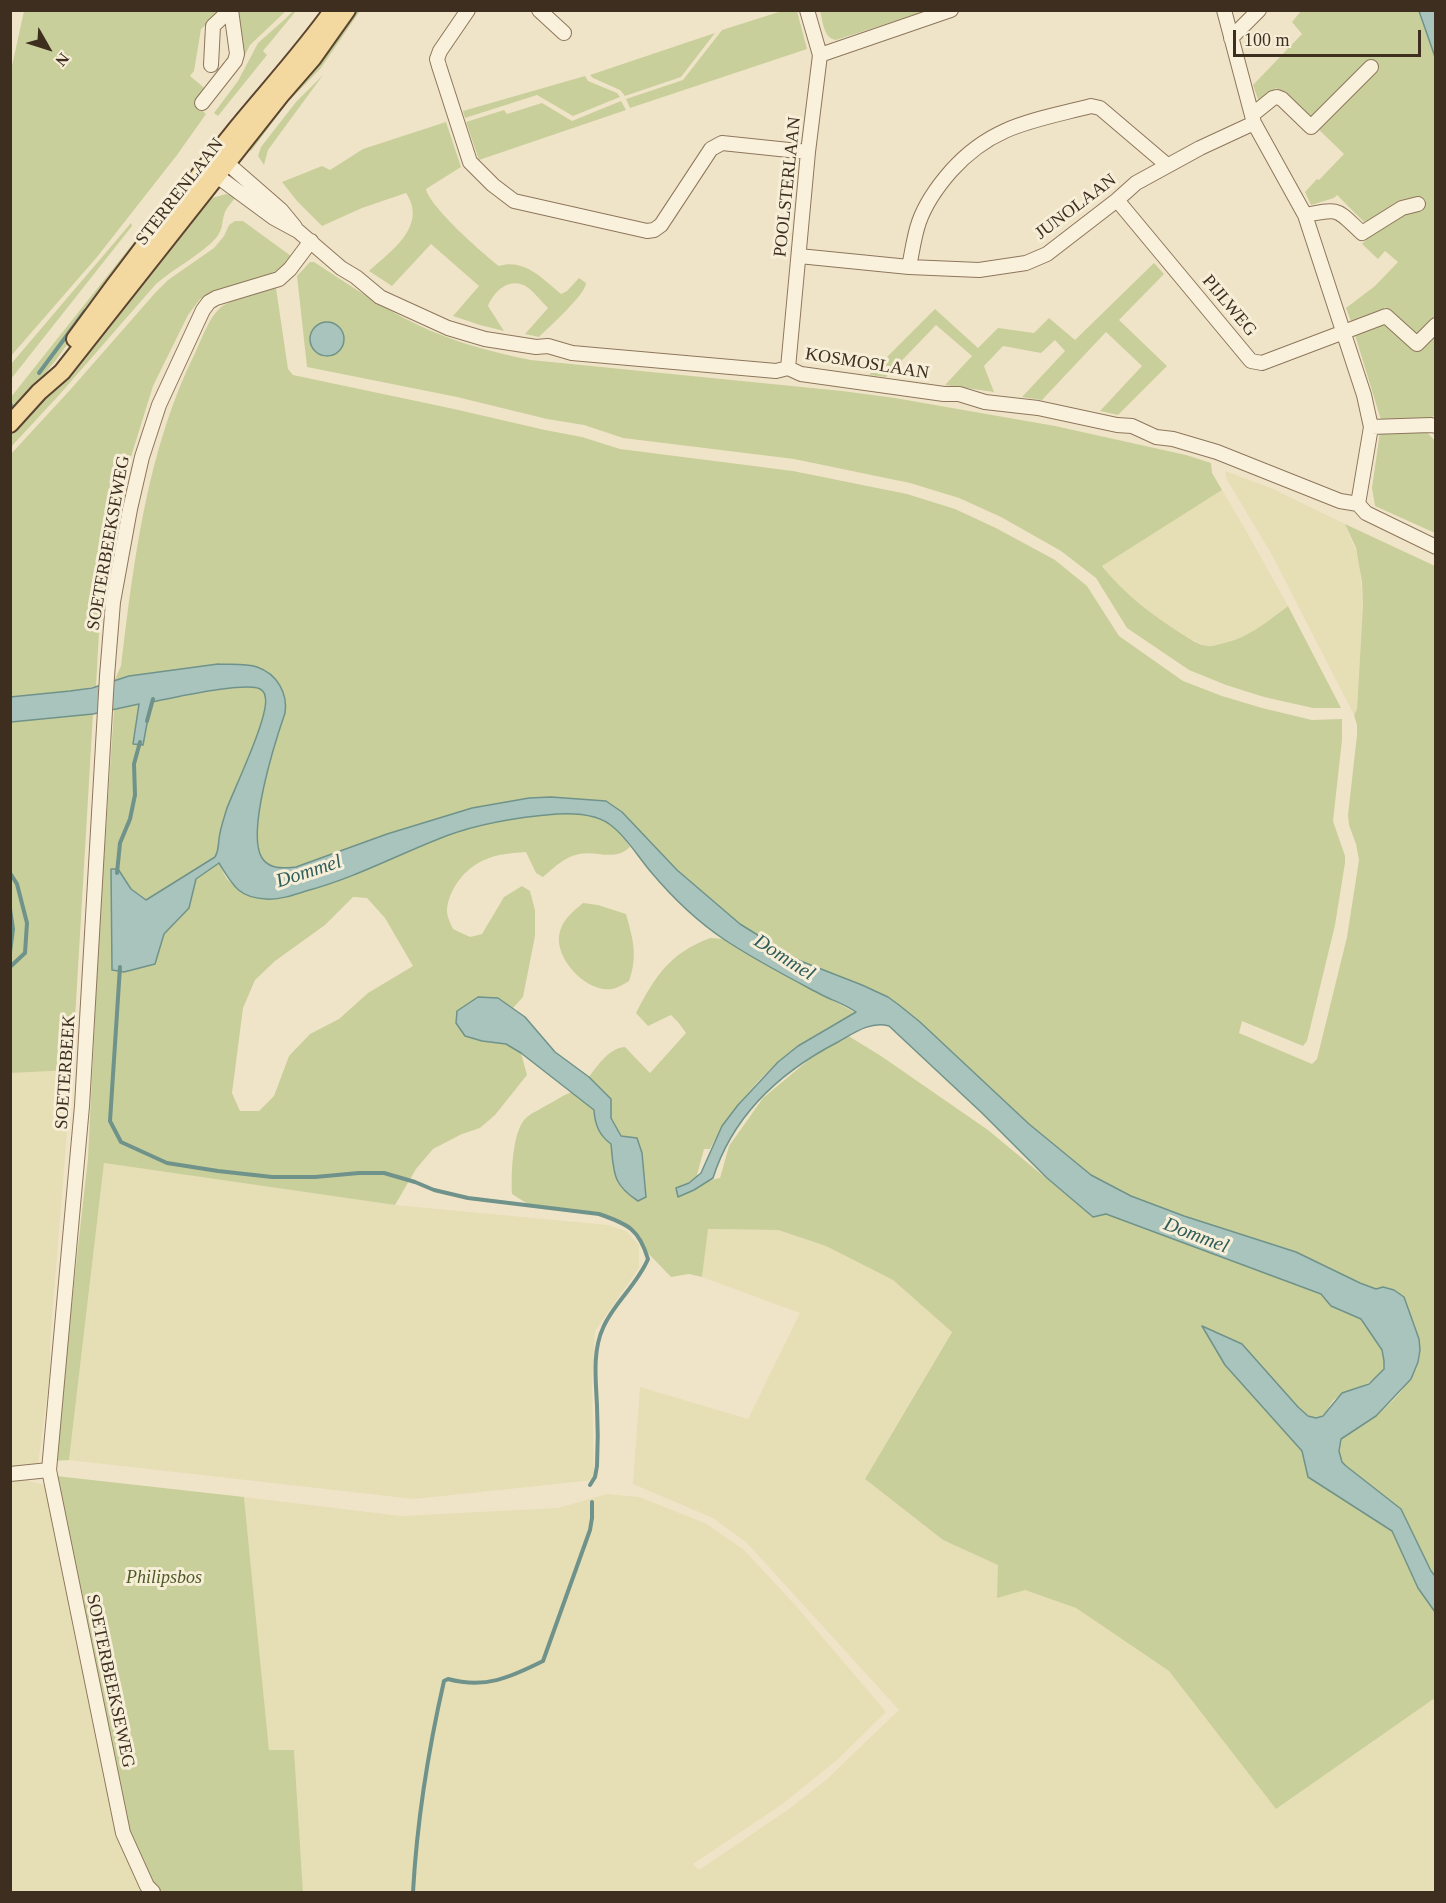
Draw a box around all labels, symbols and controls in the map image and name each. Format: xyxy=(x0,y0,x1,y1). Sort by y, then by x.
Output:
north arrow xyxy=(18,18,78,78)
scale bar xyxy=(1236,18,1424,56)
text: 100 m xyxy=(1244,30,1290,50)
text: N xyxy=(52,50,73,69)
street label: POOLSTERLAAN xyxy=(770,116,806,258)
street label: STERRENLAAN xyxy=(131,134,229,250)
street label: JUNOLAAN xyxy=(1031,169,1121,245)
street label: PIJLWEG xyxy=(1197,271,1261,341)
street label: KOSMOSLAAN xyxy=(804,344,930,384)
street label: SOETERBEEKSEWEG xyxy=(83,454,135,632)
water label: Dommel xyxy=(273,850,345,894)
water label: Dommel xyxy=(749,929,819,987)
street label: SOETERBEEK xyxy=(51,1014,81,1130)
water label: Dommel xyxy=(1160,1213,1232,1259)
park label: Philipsbos xyxy=(126,1567,202,1589)
street label: SOETERBEEKSEWEG xyxy=(81,1592,139,1770)

